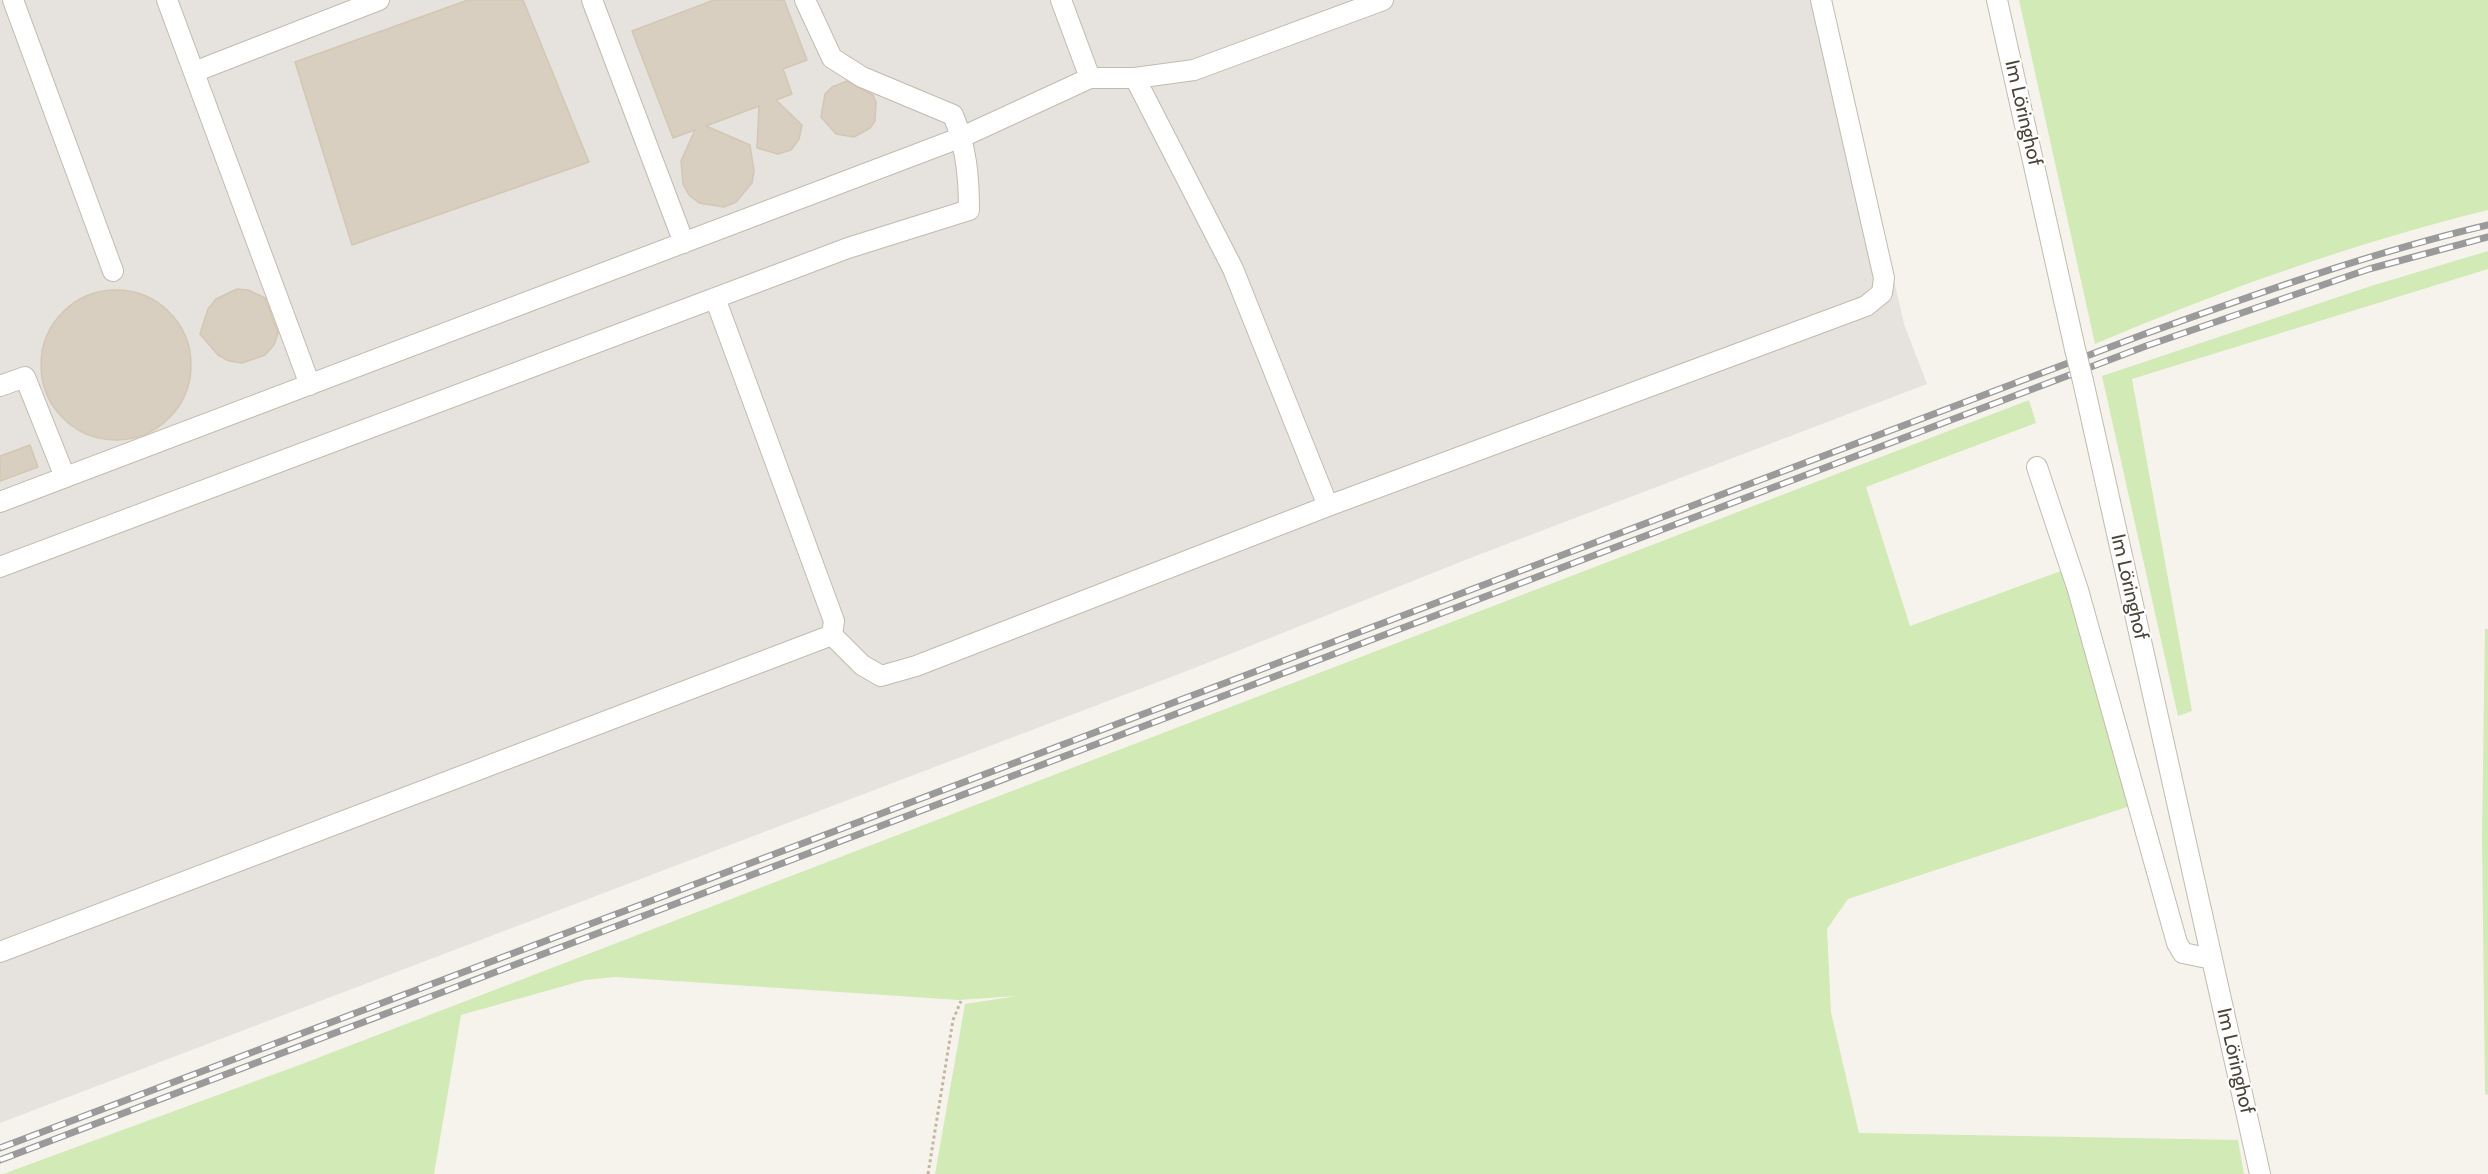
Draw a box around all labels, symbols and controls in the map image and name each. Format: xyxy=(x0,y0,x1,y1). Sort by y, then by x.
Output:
street label: Im Löringhof xyxy=(1999,58,2047,168)
street label: Im Löringhof xyxy=(2105,532,2153,642)
street label: Im Löringhof xyxy=(2211,1006,2259,1116)

